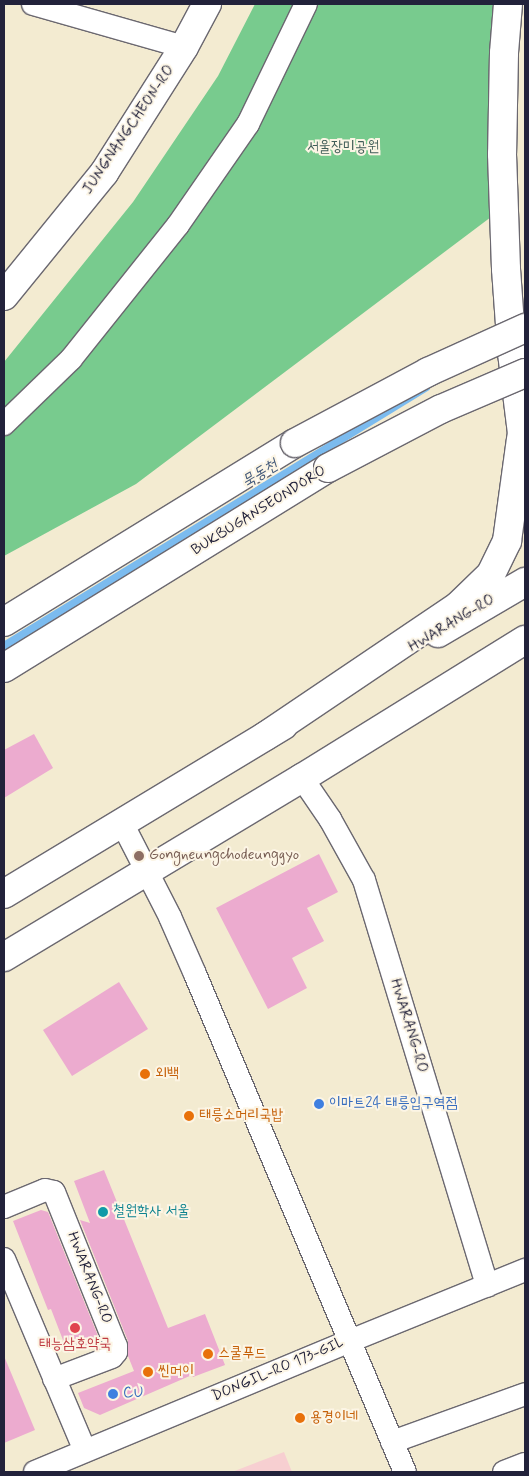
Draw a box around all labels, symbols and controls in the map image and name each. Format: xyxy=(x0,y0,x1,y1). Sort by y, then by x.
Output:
street label: JUNGNANGCHEON-RO xyxy=(79,62,179,198)
park label: 서울장미공원 xyxy=(307,139,379,157)
water label: 묵동천 xyxy=(239,456,281,492)
street label: BUKBUGANSEONDORO xyxy=(188,462,330,560)
street label: HWARANG-RO xyxy=(406,591,498,657)
place label: Gongneungchodeunggyo xyxy=(149,847,299,865)
marker: Gongneungchodeunggyo xyxy=(133,850,145,862)
street label: HWARANG-RO xyxy=(385,977,431,1075)
place label: 외백 xyxy=(155,1065,179,1083)
marker: 외백 xyxy=(139,1068,151,1080)
place label: 이마트24 태릉입구역점 xyxy=(329,1095,458,1113)
marker: 이마트24 태릉입구역점 xyxy=(313,1098,325,1110)
place label: 태릉소머리국밥 xyxy=(199,1107,283,1125)
marker: 태릉소머리국밥 xyxy=(183,1110,195,1122)
place label: 철원학사 서울 xyxy=(113,1203,189,1221)
marker: 철원학사 서울 xyxy=(97,1206,109,1218)
street label: HWARANG-RO xyxy=(62,1229,116,1327)
marker: 태능삼호약국 xyxy=(69,1322,81,1334)
street label: DONGIL-RO 173-GIL xyxy=(209,1334,347,1406)
place label: 태능삼호약국 xyxy=(39,1336,111,1354)
place label: 스쿨푸드 xyxy=(218,1345,266,1363)
marker: 스쿨푸드 xyxy=(202,1348,214,1360)
place label: 씬머이 xyxy=(158,1363,194,1381)
marker: 씬머이 xyxy=(142,1366,154,1378)
place label: CU xyxy=(123,1385,143,1403)
marker: CU xyxy=(107,1388,119,1400)
place label: 용경이네 xyxy=(310,1409,358,1427)
marker: 용경이네 xyxy=(294,1412,306,1424)

